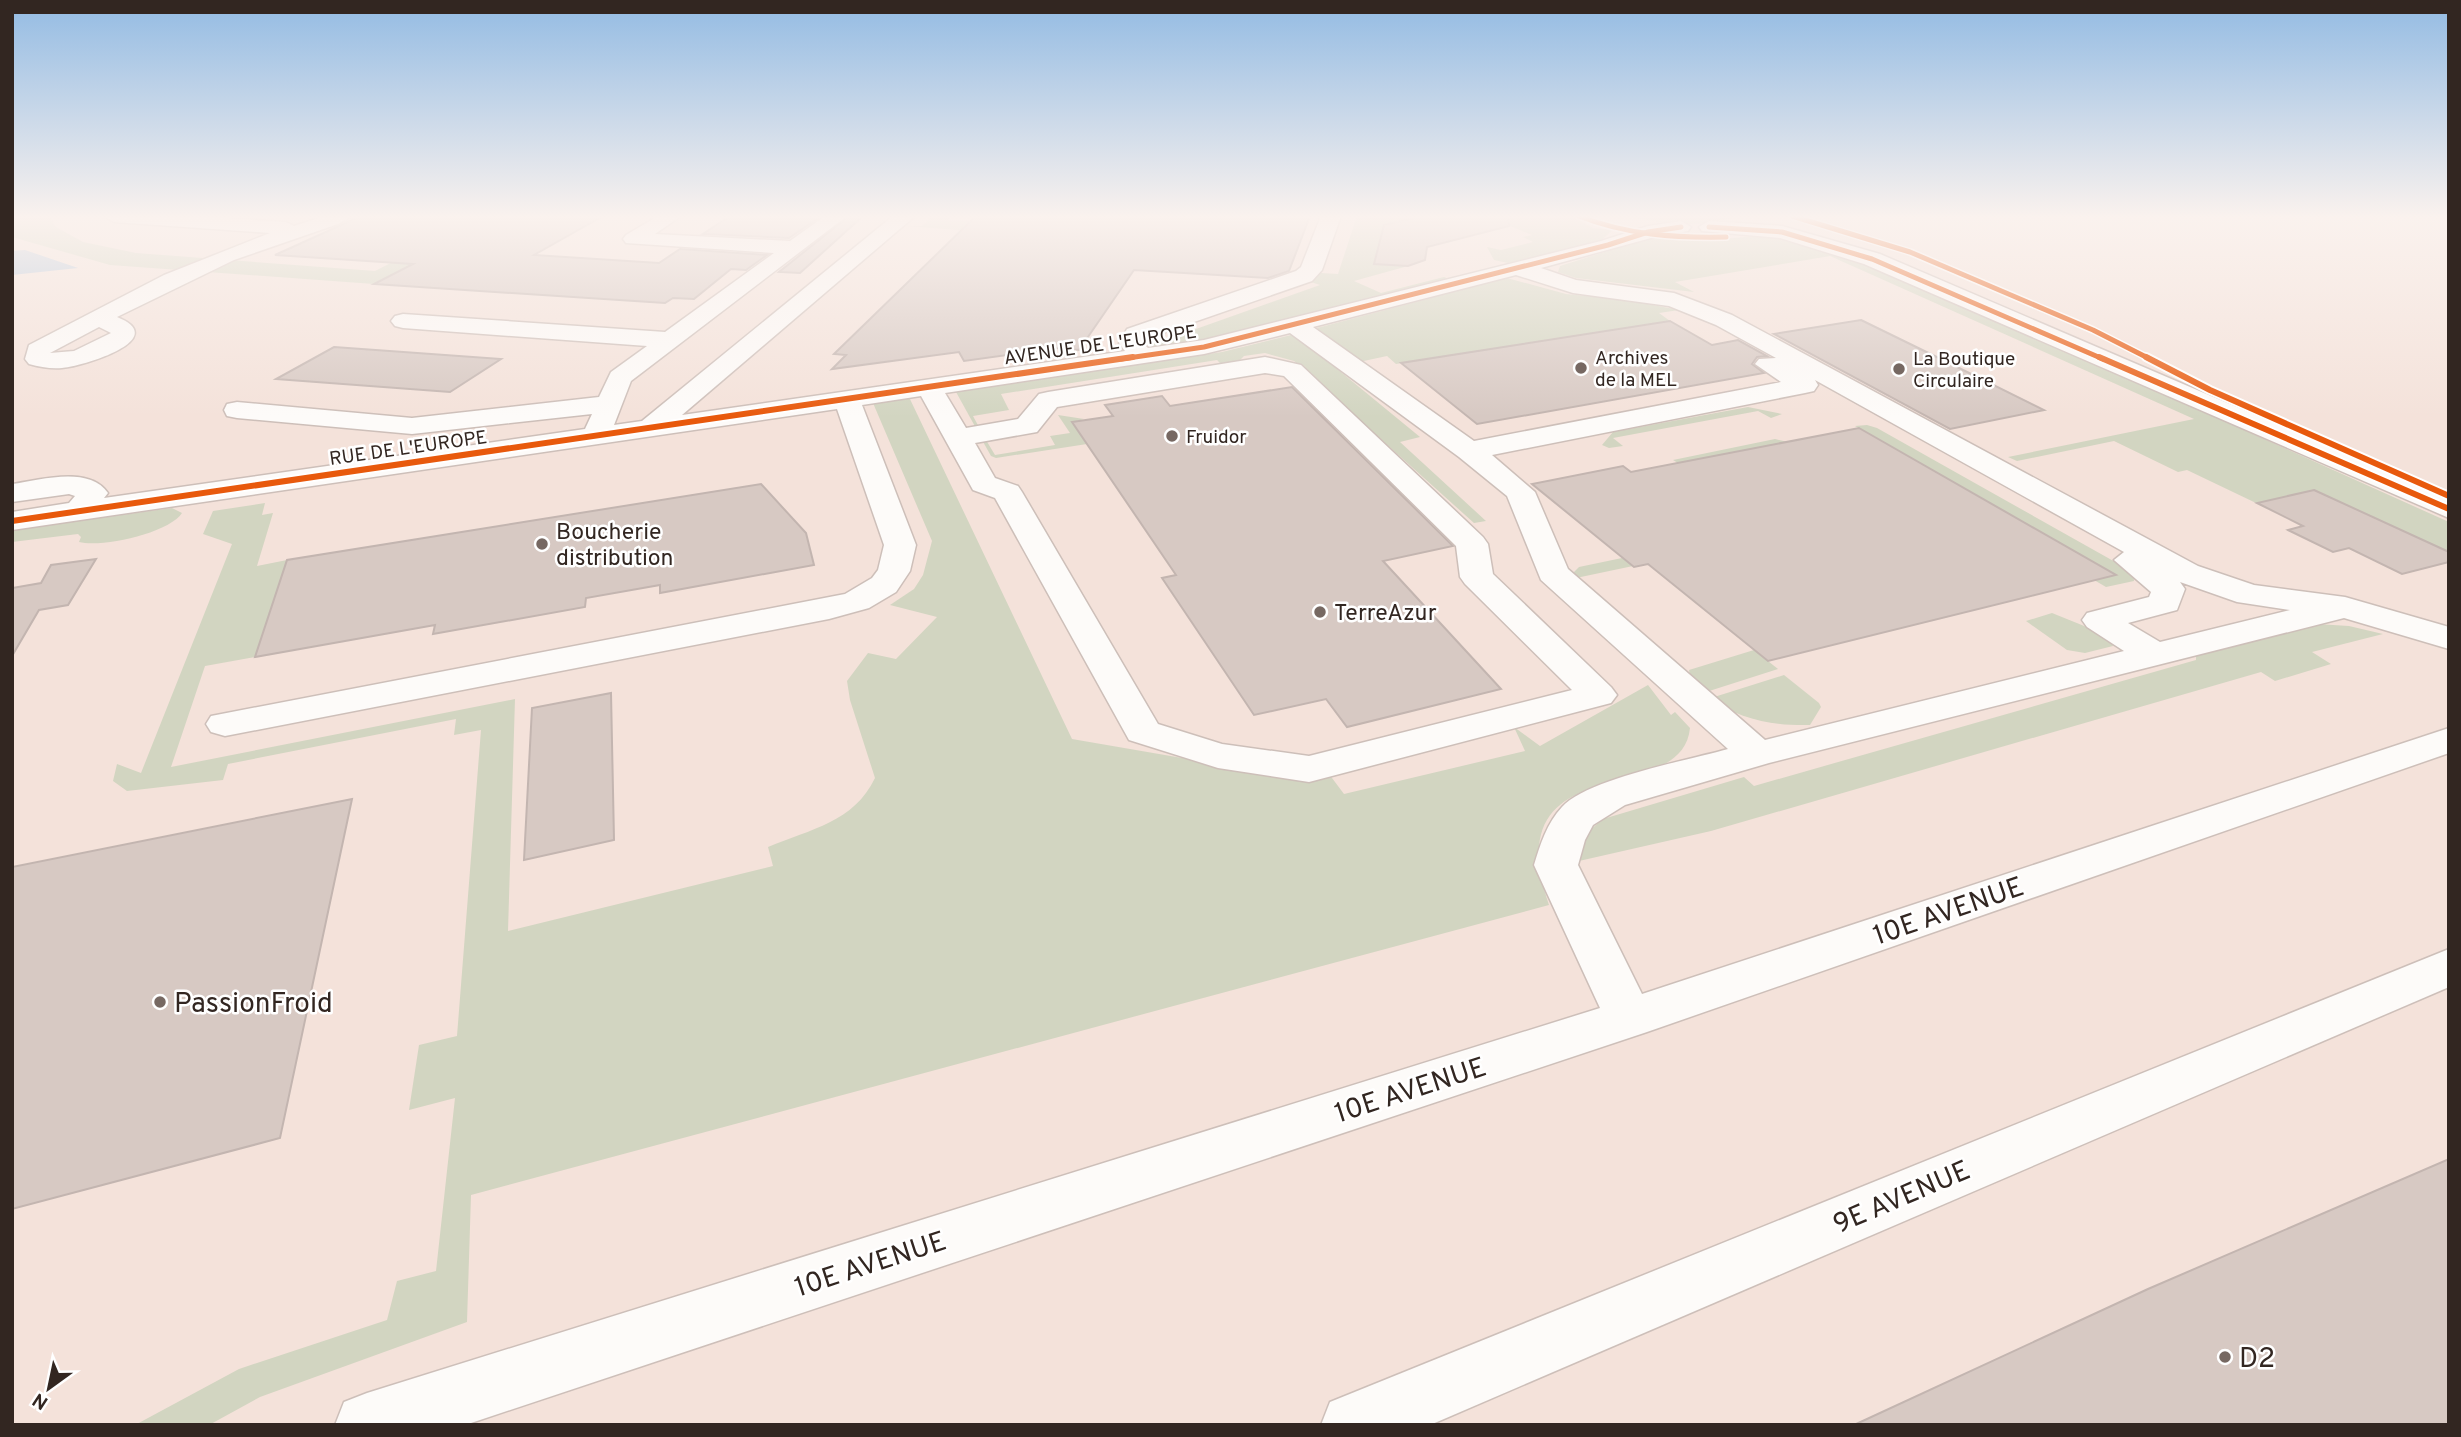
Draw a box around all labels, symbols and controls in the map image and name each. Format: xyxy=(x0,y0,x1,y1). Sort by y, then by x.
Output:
street label: AVENUE DE L'EUROPE xyxy=(1002,321,1198,371)
place label: Archives de la MEL xyxy=(1595,347,1677,393)
place label: La Boutique Circulaire xyxy=(1913,348,2015,394)
marker: Archives de la MEL xyxy=(1573,360,1589,376)
marker: La Boutique Circulaire xyxy=(1891,361,1907,377)
street label: RUE DE L'EUROPE xyxy=(328,426,489,472)
place label: Fruidor xyxy=(1186,426,1247,450)
marker: Fruidor xyxy=(1164,428,1180,444)
place label: Boucherie distribution xyxy=(556,519,673,574)
marker: Boucherie distribution xyxy=(534,536,550,552)
place label: TerreAzur xyxy=(1334,600,1437,629)
marker: TerreAzur xyxy=(1312,604,1328,620)
street label: 10E AVENUE xyxy=(1869,870,2029,955)
place label: PassionFroid xyxy=(174,987,333,1023)
marker: PassionFroid xyxy=(152,994,168,1010)
street label: 10E AVENUE xyxy=(1331,1050,1491,1133)
street label: 9E AVENUE xyxy=(1828,1154,1976,1244)
street label: 10E AVENUE xyxy=(791,1224,951,1307)
place label: D2 xyxy=(2239,1342,2275,1378)
marker: D2 xyxy=(2217,1349,2233,1365)
north arrow xyxy=(14,1353,84,1423)
text: N xyxy=(29,1387,53,1414)

